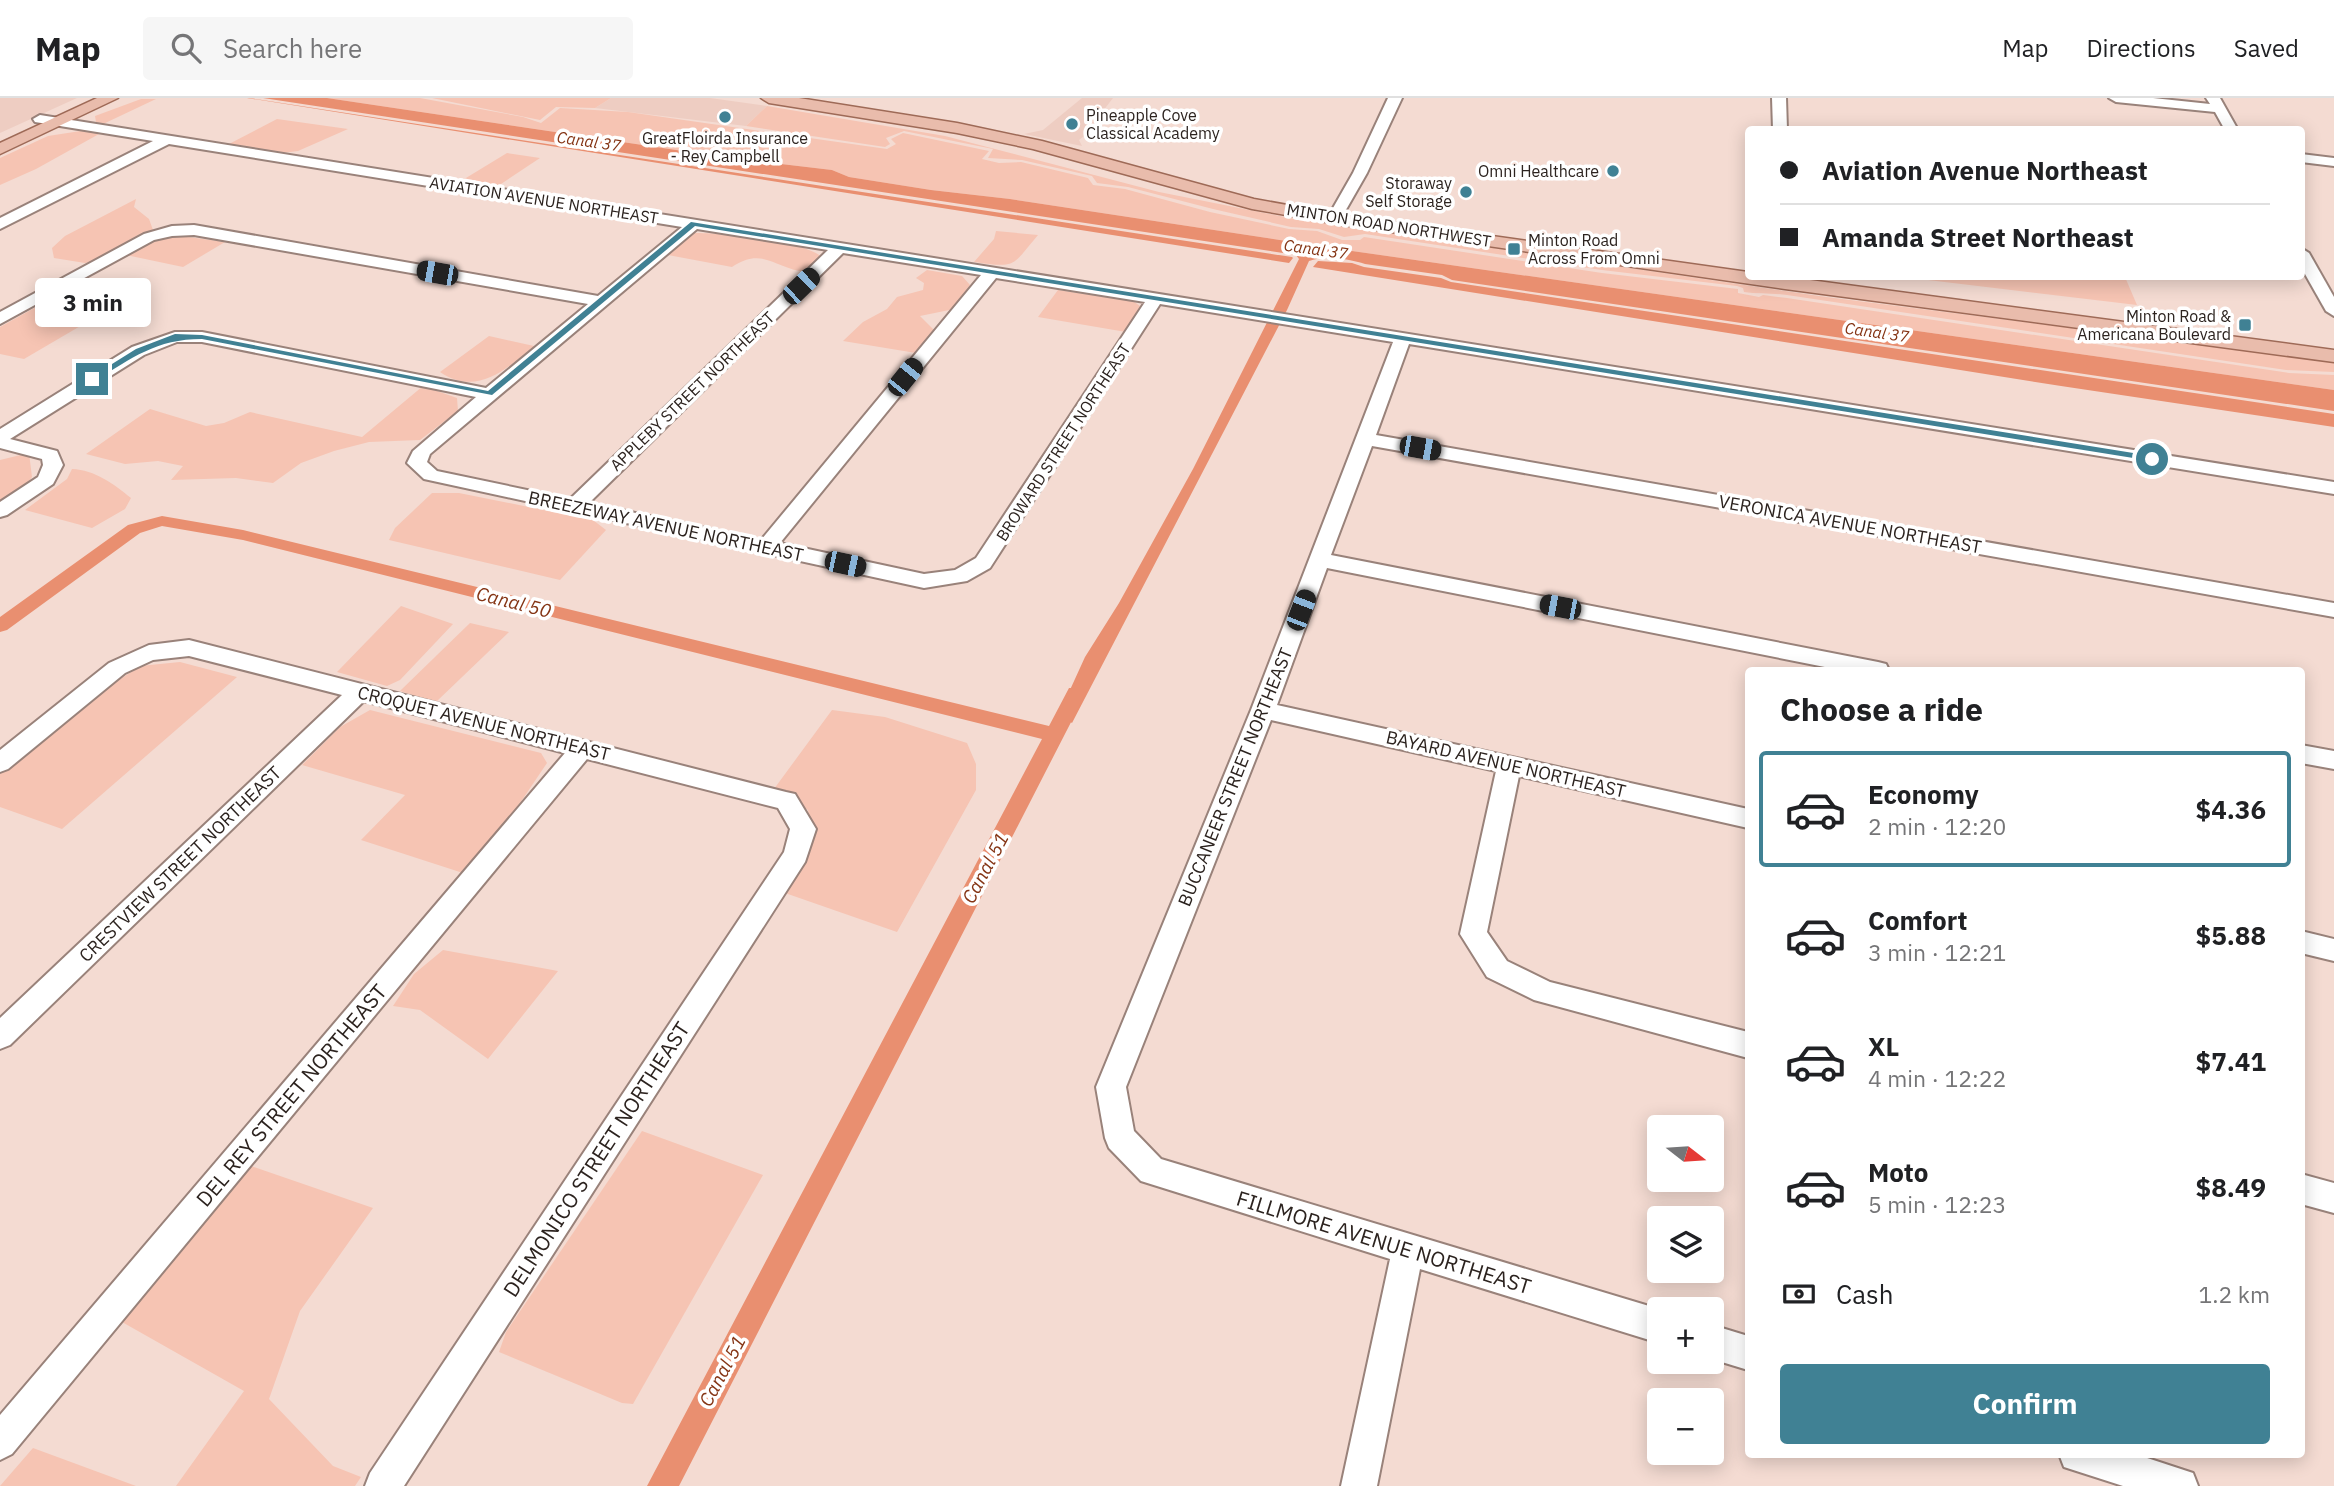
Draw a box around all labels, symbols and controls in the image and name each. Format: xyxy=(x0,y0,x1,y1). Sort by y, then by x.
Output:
search box xyxy=(143,17,633,80)
text: Map xyxy=(35,27,101,70)
icon: search xyxy=(167,29,205,67)
text: Search here xyxy=(223,31,362,65)
text: Map xyxy=(2002,32,2048,64)
text: Directions xyxy=(2086,32,2196,64)
text: Saved xyxy=(2234,32,2299,64)
place label: Pineapple Cove Classical Academy xyxy=(1086,105,1220,143)
marker: GreatFloirda Insurance - Rey Campbell xyxy=(717,109,733,125)
marker: Pineapple Cove Classical Academy xyxy=(1064,116,1080,132)
water label: Canal 37 xyxy=(556,127,623,155)
place label: GreatFloirda Insurance - Rey Campbell xyxy=(642,128,808,166)
text: Aviation Avenue Northeast xyxy=(1822,153,2148,187)
place label: Omni Healthcare xyxy=(1478,161,1599,181)
marker: Omni Healthcare xyxy=(1605,163,1621,179)
street label: AVIATION AVENUE NORTHEAST xyxy=(428,172,660,228)
place label: Storaway Self Storage xyxy=(1365,173,1452,211)
marker: Storaway Self Storage xyxy=(1458,184,1474,200)
street label: MINTON ROAD NORTHWEST xyxy=(1285,199,1493,251)
text: Amanda Street Northeast xyxy=(1822,220,2134,254)
place label: Minton Road Across From Omni xyxy=(1528,230,1660,268)
water label: Canal 37 xyxy=(1283,235,1350,263)
marker: Minton Road Across From Omni xyxy=(1506,241,1522,257)
car xyxy=(415,259,460,287)
car xyxy=(779,264,824,308)
callout: 3 min xyxy=(34,278,150,327)
text: 3 min xyxy=(63,287,123,317)
place label: Minton Road & Americana Boulevard xyxy=(2077,306,2231,344)
street label: APPLEBY STREET NORTHEAST xyxy=(606,307,778,475)
marker: Minton Road & Americana Boulevard xyxy=(2237,317,2253,333)
water label: Canal 37 xyxy=(1844,318,1911,346)
street label: BROWARD STREET NORTHEAST xyxy=(991,339,1135,545)
car xyxy=(884,354,927,400)
route end xyxy=(76,363,108,395)
car xyxy=(1398,434,1443,462)
route start xyxy=(2136,443,2168,475)
street label: BREEZEWAY AVENUE NORTHEAST xyxy=(526,486,806,566)
street label: VERONICA AVENUE NORTHEAST xyxy=(1717,490,1983,558)
car xyxy=(823,549,868,579)
water label: Canal 50 xyxy=(474,581,554,623)
car xyxy=(1284,587,1319,633)
car xyxy=(1538,593,1583,621)
street label: BUCCANEER STREET NORTHEAST xyxy=(1172,644,1298,910)
street label: CROQUET AVENUE NORTHEAST xyxy=(355,680,613,766)
text: Choose a ride xyxy=(1780,688,1983,730)
street label: BAYARD AVENUE NORTHEAST xyxy=(1384,725,1628,803)
street label: CRESTVIEW STREET NORTHEAST xyxy=(74,761,286,967)
text: Economy xyxy=(1868,777,1979,811)
icon: car xyxy=(1784,778,1847,841)
text: $4.36 xyxy=(2196,792,2266,826)
text: 2 min · 12:20 xyxy=(1868,811,2006,841)
water label: Canal 51 xyxy=(956,829,1014,907)
text: Comfort xyxy=(1868,903,1967,937)
icon: car xyxy=(1784,904,1847,967)
text: $5.88 xyxy=(2196,918,2266,952)
text: 3 min · 12:21 xyxy=(1868,937,2006,967)
street label: DEL REY STREET NORTHEAST xyxy=(189,978,393,1212)
street label: DELMONICO STREET NORTHEAST xyxy=(496,1016,696,1302)
text: XL xyxy=(1868,1029,1899,1063)
icon: car xyxy=(1784,1030,1847,1093)
text: $7.41 xyxy=(2196,1044,2266,1078)
text: 4 min · 12:22 xyxy=(1868,1063,2006,1093)
north arrow xyxy=(1647,1115,1724,1192)
map controls xyxy=(1647,1115,1724,1465)
text: Moto xyxy=(1868,1155,1928,1189)
icon: car xyxy=(1784,1156,1847,1219)
text: $8.49 xyxy=(2196,1170,2266,1204)
street label: FILLMORE AVENUE NORTHEAST xyxy=(1233,1184,1535,1300)
text: 5 min · 12:23 xyxy=(1868,1189,2006,1219)
button: layers xyxy=(1647,1206,1724,1283)
icon: cash xyxy=(1780,1275,1818,1313)
text: Cash xyxy=(1836,1277,1893,1311)
text: 1.2 km xyxy=(2199,1279,2270,1309)
button: + xyxy=(1647,1297,1724,1374)
water label: Canal 51 xyxy=(693,1332,751,1410)
button: Confirm xyxy=(1780,1364,2270,1444)
button: − xyxy=(1647,1388,1724,1465)

